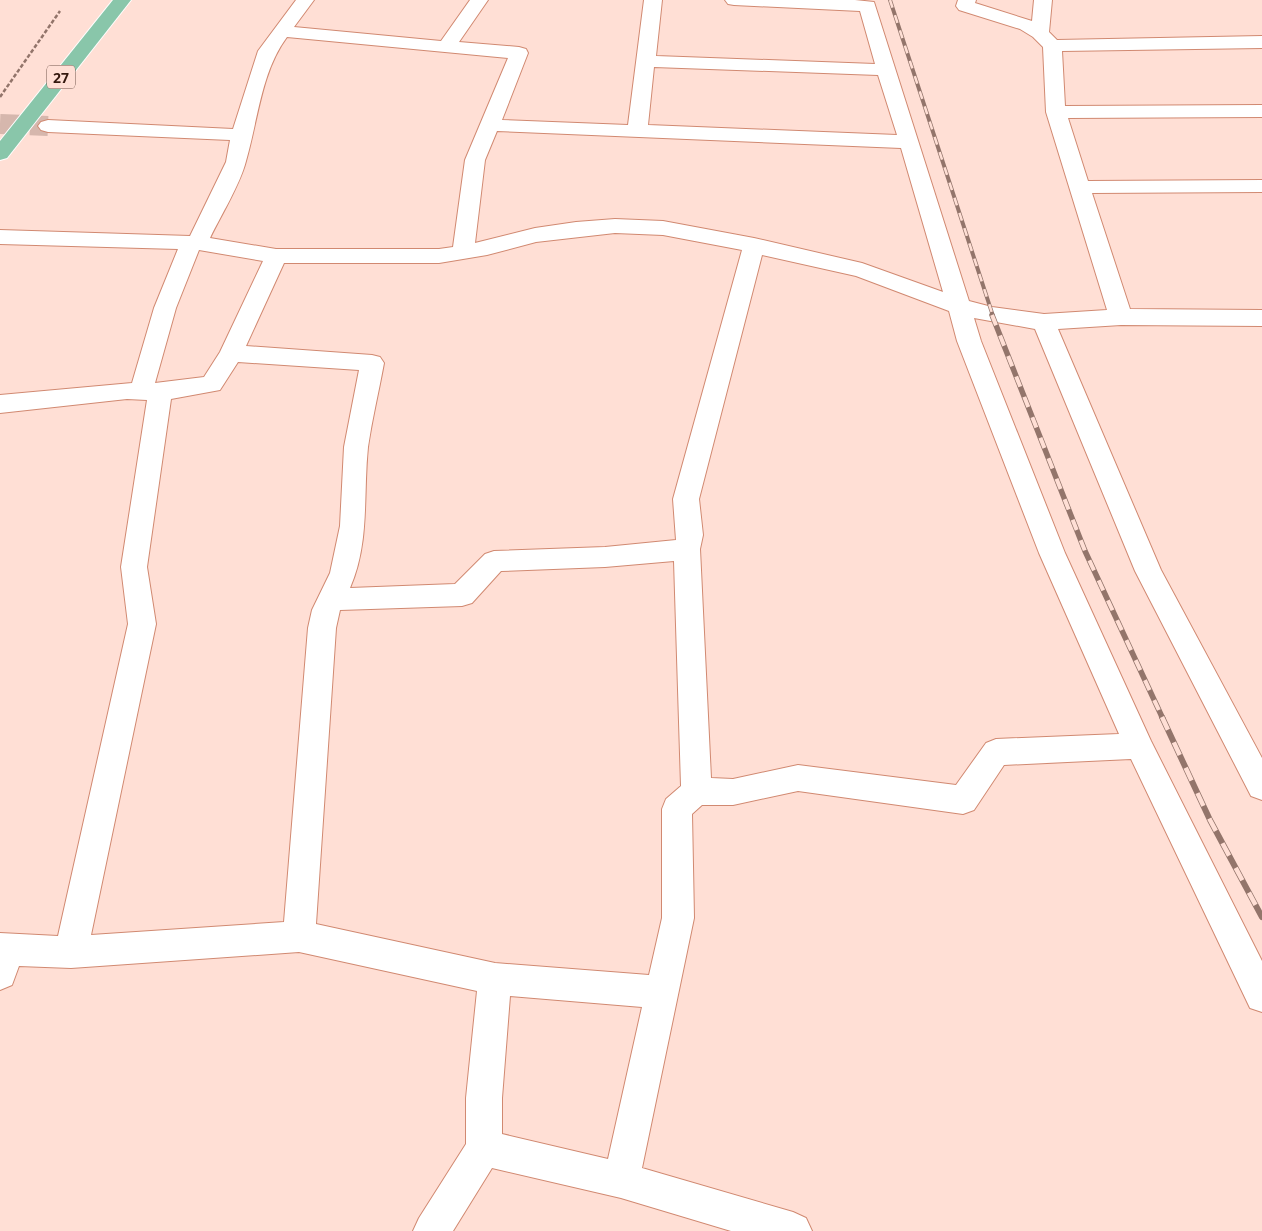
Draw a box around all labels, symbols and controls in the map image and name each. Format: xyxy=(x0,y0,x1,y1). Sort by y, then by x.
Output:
road number: 27 xyxy=(47,66,75,88)

